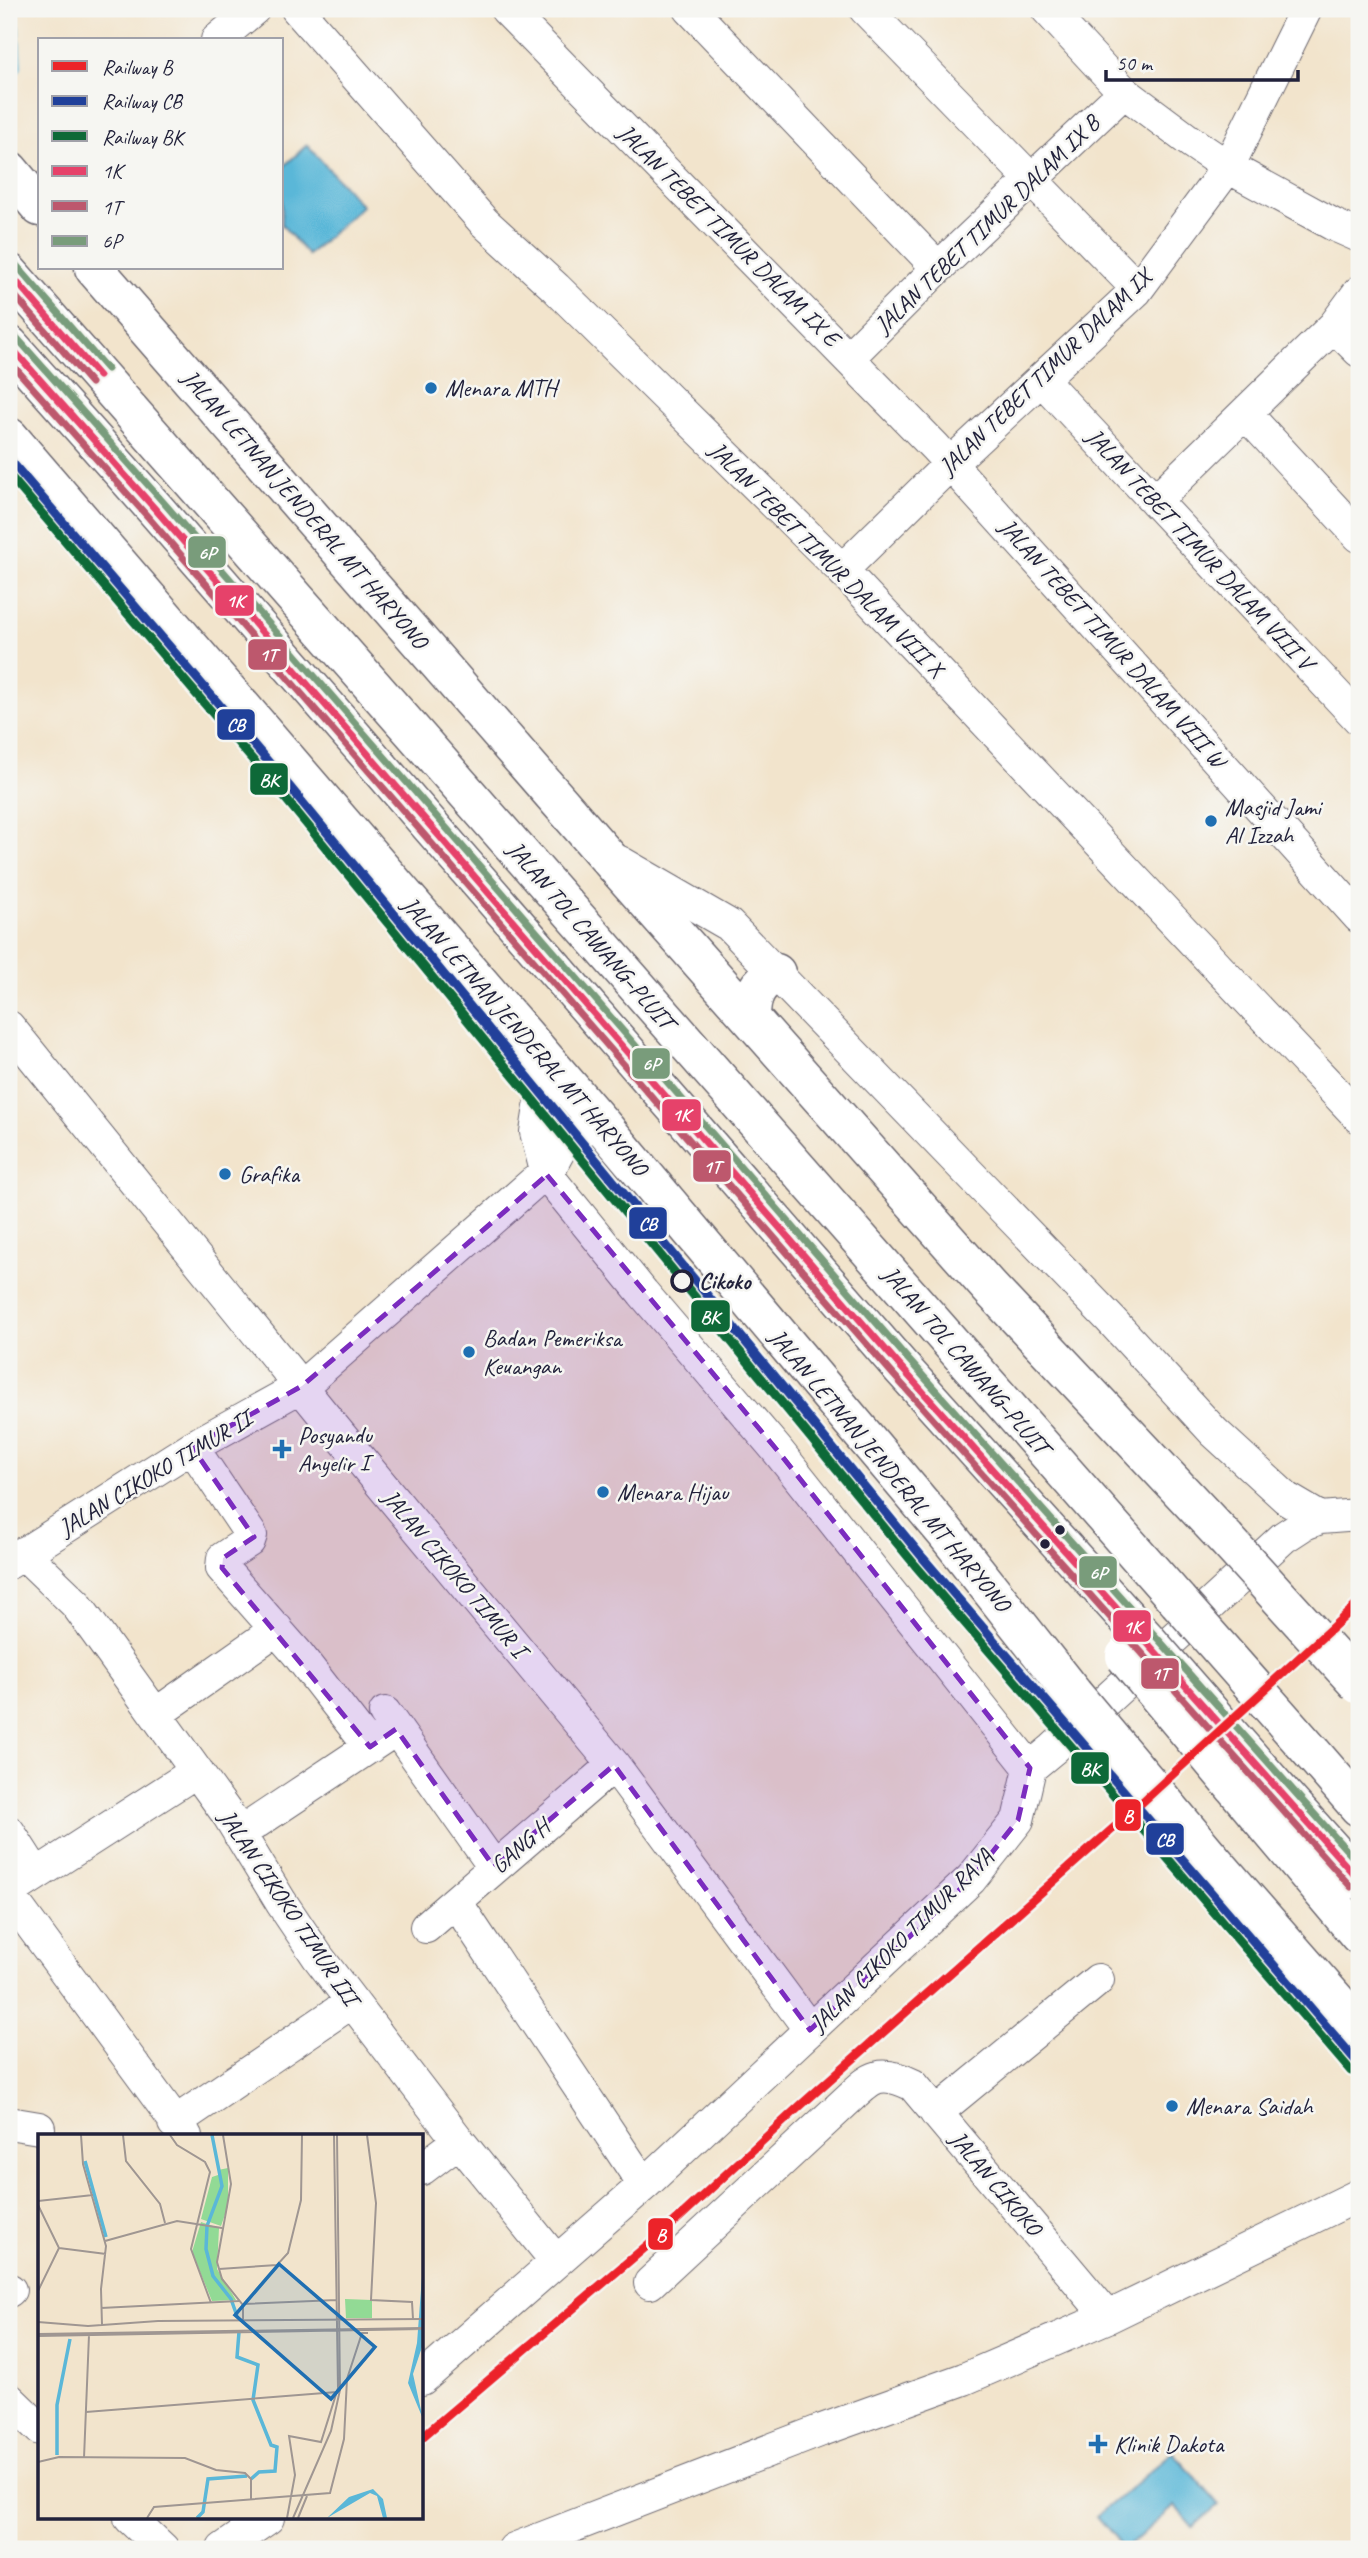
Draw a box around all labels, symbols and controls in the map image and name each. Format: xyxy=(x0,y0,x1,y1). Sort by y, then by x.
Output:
legend xyxy=(38,38,284,270)
scale bar xyxy=(1106,38,1298,82)
text: 50 m xyxy=(1116,50,1154,76)
text: Railway B xyxy=(102,54,174,80)
text: Railway CB xyxy=(102,88,184,114)
street label: JALAN TEBET TIMUR DALAM IX B xyxy=(867,107,1107,340)
street label: JALAN TEBET TIMUR DALAM IX E xyxy=(611,117,849,355)
text: Railway BK xyxy=(102,124,186,150)
text: 1K xyxy=(102,158,126,184)
text: 1T xyxy=(102,194,125,220)
text: 6P xyxy=(102,228,124,254)
street label: JALAN TEBET TIMUR DALAM IX xyxy=(932,260,1160,482)
street label: JALAN LETNAN JENDERAL MT HARYONO xyxy=(175,363,436,657)
place label: Menara MTH xyxy=(445,373,561,403)
marker: Menara MTH xyxy=(423,380,439,396)
street label: JALAN TEBET TIMUR DALAM VIII V xyxy=(1079,421,1324,680)
street label: JALAN TEBET TIMUR DALAM VIII X xyxy=(702,434,953,685)
street label: JALAN TEBET TIMUR DALAM VIII W xyxy=(992,511,1235,776)
line badge: 6P xyxy=(187,535,227,569)
text: 6P xyxy=(198,541,219,565)
line badge: 1K xyxy=(214,584,255,617)
text: 1K xyxy=(226,589,248,613)
line badge: 1T xyxy=(247,638,288,671)
text: 1T xyxy=(259,643,281,667)
line badge: CB xyxy=(216,708,256,741)
text: CB xyxy=(227,713,248,737)
line badge: BK xyxy=(249,762,289,796)
text: BK xyxy=(259,768,282,792)
place label: Masjid Jami Al Izzah xyxy=(1225,792,1323,850)
marker: Masjid Jami Al Izzah xyxy=(1203,813,1219,829)
street label: JALAN TOL CAWANG–PLUIT xyxy=(500,834,685,1040)
street label: JALAN LETNAN JENDERAL MT HARYONO xyxy=(395,890,656,1184)
line badge: 6P xyxy=(631,1047,671,1080)
text: 6P xyxy=(642,1052,663,1076)
line badge: 1K xyxy=(661,1098,702,1132)
text: 1K xyxy=(672,1103,694,1127)
line badge: 1T xyxy=(692,1149,732,1183)
text: 1T xyxy=(703,1155,725,1179)
place label: Grafika xyxy=(239,1159,300,1189)
marker: Grafika xyxy=(217,1166,233,1182)
line badge: CB xyxy=(628,1206,668,1240)
text: CB xyxy=(639,1212,660,1236)
street label: JALAN TOL CAWANG–PLUIT xyxy=(875,1259,1060,1465)
place label: Cikoko xyxy=(699,1266,753,1296)
marker: Cikoko xyxy=(671,1270,693,1292)
line badge: BK xyxy=(690,1299,731,1333)
text: BK xyxy=(700,1305,723,1329)
street label: JALAN LETNAN JENDERAL MT HARYONO xyxy=(762,1322,1019,1620)
place label: Badan Pemeriksa Keuangan xyxy=(483,1323,624,1381)
marker: Badan Pemeriksa Keuangan xyxy=(461,1344,477,1360)
street label: JALAN CIKOKO TIMUR II xyxy=(52,1401,261,1543)
place label: Posyandu Anyelir I xyxy=(298,1420,375,1478)
marker: Posyandu Anyelir I xyxy=(272,1439,292,1459)
place label: Menara Hijau xyxy=(617,1477,731,1507)
street label: JALAN CIKOKO TIMUR I xyxy=(375,1482,538,1667)
marker: Menara Hijau xyxy=(595,1484,611,1500)
unlabelled marker xyxy=(1053,1523,1067,1537)
unlabelled marker xyxy=(1038,1537,1052,1551)
line badge: 6P xyxy=(1078,1555,1118,1589)
text: 6P xyxy=(1089,1561,1110,1585)
line badge: 1K xyxy=(1112,1609,1152,1643)
text: 1K xyxy=(1123,1615,1145,1639)
line badge: 1T xyxy=(1140,1657,1180,1690)
text: 1T xyxy=(1151,1662,1173,1686)
line badge: BK xyxy=(1070,1751,1110,1785)
text: BK xyxy=(1080,1757,1103,1781)
line badge: B xyxy=(1114,1798,1142,1832)
street label: JALAN CIKOKO TIMUR III xyxy=(212,1803,369,2015)
text: B xyxy=(1123,1804,1135,1828)
street label: GANG H xyxy=(484,1809,559,1880)
line badge: CB xyxy=(1145,1822,1185,1856)
text: CB xyxy=(1156,1828,1177,1852)
street label: JALAN CIKOKO TIMUR RAYA xyxy=(802,1841,1000,2039)
place label: Menara Saidah xyxy=(1186,2091,1314,2121)
marker: Menara Saidah xyxy=(1164,2098,1180,2114)
street label: JALAN CIKOKO xyxy=(943,2124,1050,2243)
inset map xyxy=(38,2134,424,2520)
line badge: B xyxy=(647,2217,674,2251)
text: B xyxy=(656,2223,668,2247)
place label: Klinik Dakota xyxy=(1114,2429,1225,2459)
marker: Klinik Dakota xyxy=(1088,2434,1108,2454)

